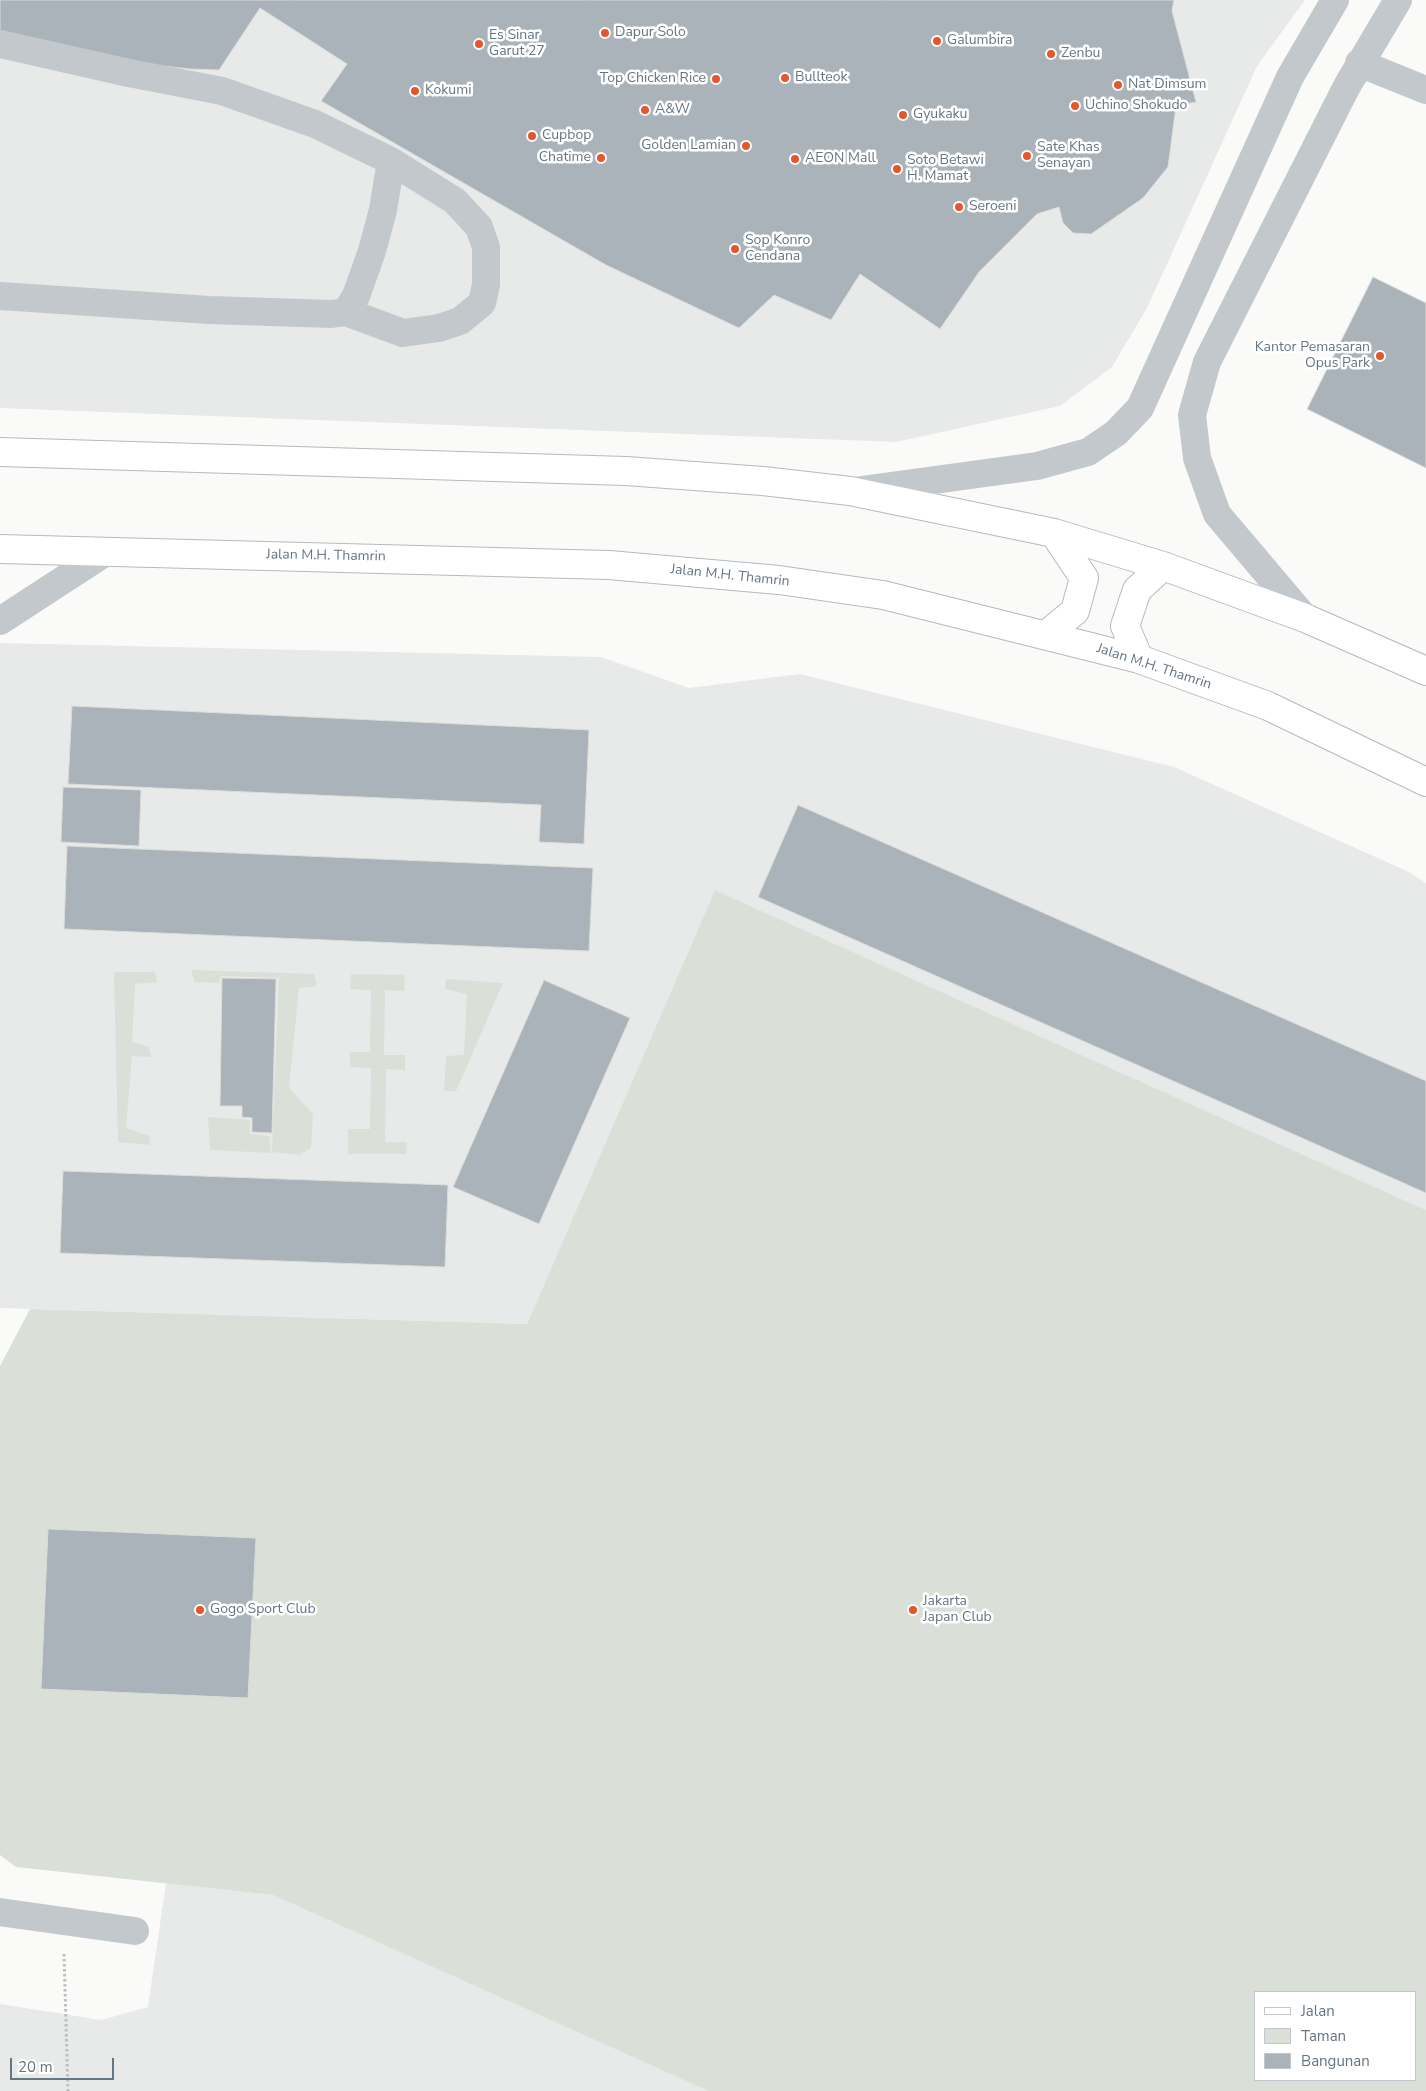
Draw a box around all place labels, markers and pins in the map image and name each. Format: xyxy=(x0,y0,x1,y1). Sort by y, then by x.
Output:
place label: Dapur Solo xyxy=(615,25,686,41)
marker: Dapur Solo xyxy=(599,27,611,39)
place label: Es Sinar Garut 27 xyxy=(489,28,545,60)
place label: Galumbira xyxy=(947,33,1012,49)
marker: Galumbira xyxy=(931,35,943,47)
marker: Es Sinar Garut 27 xyxy=(473,38,485,50)
place label: Zenbu xyxy=(1061,46,1100,62)
marker: Zenbu xyxy=(1045,48,1057,60)
place label: Bullteok xyxy=(795,70,848,86)
place label: Top Chicken Rice xyxy=(600,71,706,87)
marker: Bullteok xyxy=(779,72,791,84)
marker: Top Chicken Rice xyxy=(710,73,722,85)
place label: Nat Dimsum xyxy=(1128,77,1206,93)
marker: Nat Dimsum xyxy=(1112,79,1124,91)
place label: Kokumi xyxy=(425,83,471,99)
marker: Kokumi xyxy=(409,85,421,97)
place label: Uchino Shokudo xyxy=(1085,98,1187,114)
marker: Uchino Shokudo xyxy=(1069,100,1081,112)
place label: A&W xyxy=(655,102,690,118)
marker: A&W xyxy=(639,104,651,116)
place label: Gyukaku xyxy=(913,107,967,123)
marker: Gyukaku xyxy=(897,109,909,121)
place label: Cupbop xyxy=(542,128,591,144)
marker: Cupbop xyxy=(526,130,538,142)
place label: Golden Lamian xyxy=(641,138,736,154)
marker: Golden Lamian xyxy=(740,140,752,152)
place label: Sate Khas Senayan xyxy=(1037,140,1100,172)
place label: Chatime xyxy=(539,150,591,166)
marker: Sate Khas Senayan xyxy=(1021,150,1033,162)
place label: AEON Mall xyxy=(805,151,876,167)
marker: Chatime xyxy=(595,152,607,164)
marker: AEON Mall xyxy=(789,153,801,165)
place label: Soto Betawi H. Mamat xyxy=(907,153,984,186)
marker: Soto Betawi H. Mamat xyxy=(891,163,903,175)
place label: Seroeni xyxy=(969,199,1016,215)
marker: Seroeni xyxy=(953,201,965,213)
place label: Sop Konro Cendana xyxy=(745,233,810,266)
marker: Sop Konro Cendana xyxy=(729,243,741,255)
place label: Kantor Pemasaran Opus Park xyxy=(1255,340,1370,372)
marker: Kantor Pemasaran Opus Park xyxy=(1374,350,1386,362)
place label: Jakarta Japan Club xyxy=(923,1594,992,1626)
place label: Gogo Sport Club xyxy=(210,1602,316,1618)
marker: Gogo Sport Club xyxy=(194,1604,206,1616)
marker: Jakarta Japan Club xyxy=(907,1604,919,1616)

